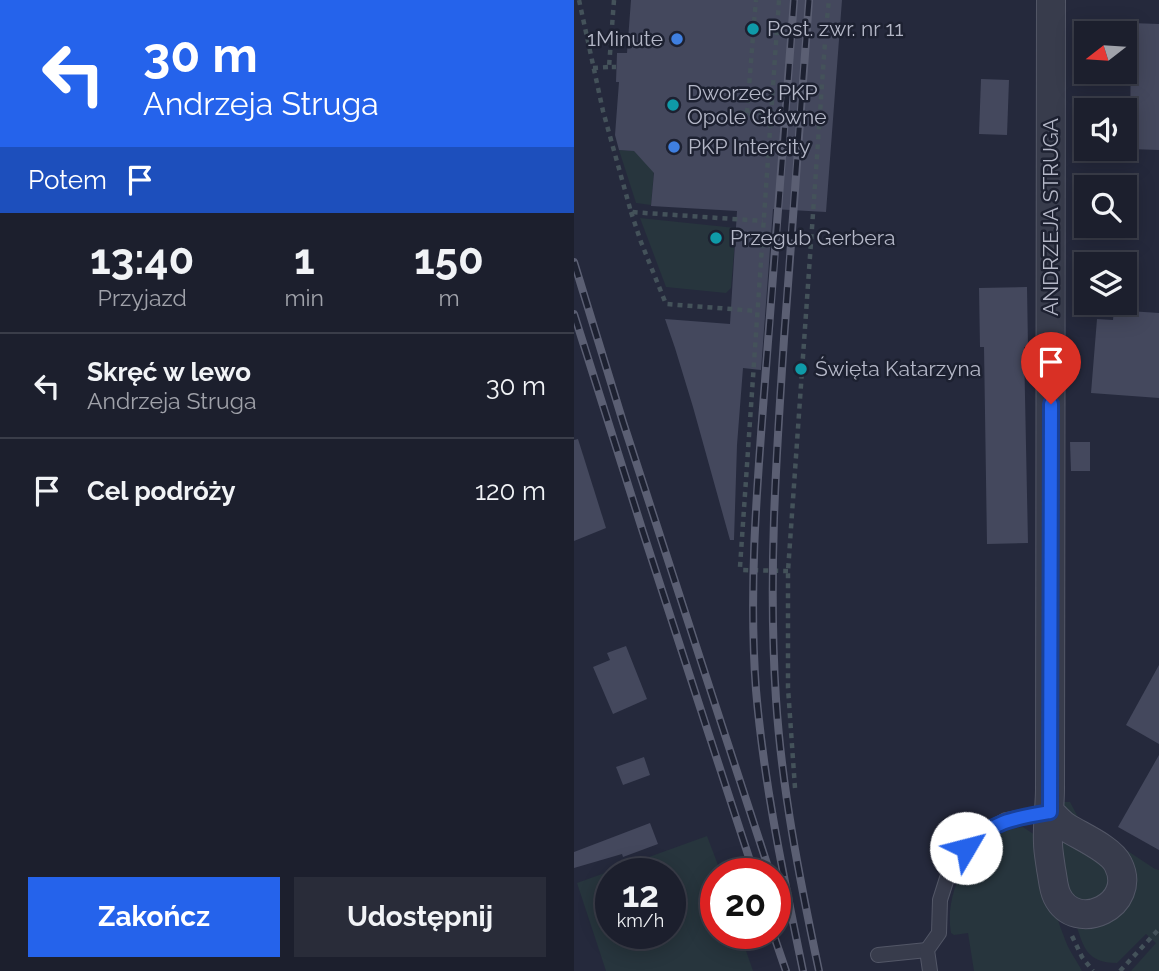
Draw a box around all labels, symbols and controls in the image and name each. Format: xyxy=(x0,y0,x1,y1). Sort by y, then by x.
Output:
place label: Post. zwr. nr 11 xyxy=(767,16,903,41)
marker: Post. zwr. nr 11 xyxy=(745,21,761,37)
north arrow xyxy=(1074,21,1138,84)
map controls xyxy=(1074,21,1137,315)
text: 30 m xyxy=(143,26,258,83)
place label: 1Minute xyxy=(587,26,663,51)
icon: left xyxy=(28,28,119,119)
marker: 1Minute xyxy=(669,31,685,47)
place label: Dworzec PKP Opole Główne xyxy=(687,80,826,129)
text: Andrzeja Struga xyxy=(143,85,379,122)
marker: Dworzec PKP Opole Główne xyxy=(665,97,681,113)
button: sound xyxy=(1074,98,1137,161)
street label: ANDRZEJA STRUGA xyxy=(1038,118,1063,316)
place label: PKP Intercity xyxy=(688,134,811,159)
marker: PKP Intercity xyxy=(666,139,682,155)
icon: arrive xyxy=(121,161,159,199)
text: Potem xyxy=(28,165,107,195)
button: search xyxy=(1074,175,1137,238)
place label: Przegub Gerbera xyxy=(730,225,895,250)
marker: Przegub Gerbera xyxy=(708,230,724,246)
text: 13:40 xyxy=(90,235,194,284)
text: 1 xyxy=(294,235,315,284)
text: 150 xyxy=(414,235,484,284)
button: layers xyxy=(1074,252,1137,315)
text: Przyjazd xyxy=(98,284,187,311)
text: min xyxy=(284,284,324,311)
text: m xyxy=(438,284,460,311)
pin xyxy=(1021,332,1081,404)
icon: arrive xyxy=(1032,343,1070,381)
place label: Święta Katarzyna xyxy=(815,356,981,381)
text: Skręć w lewo xyxy=(87,357,251,387)
marker: Święta Katarzyna xyxy=(793,361,809,377)
icon: left xyxy=(28,367,66,405)
text: 30 m xyxy=(486,371,546,401)
text: Andrzeja Struga xyxy=(87,387,256,414)
icon: arrive xyxy=(28,472,66,510)
text: Cel podróży xyxy=(87,476,236,506)
text: 120 m xyxy=(475,476,546,506)
position arrow xyxy=(929,811,1003,885)
speed limit sign: 20 xyxy=(700,858,791,949)
text: 12 xyxy=(622,874,659,915)
button: Zakończ xyxy=(28,877,280,957)
button: Udostępnij xyxy=(294,877,546,957)
text: km/h xyxy=(617,910,664,931)

